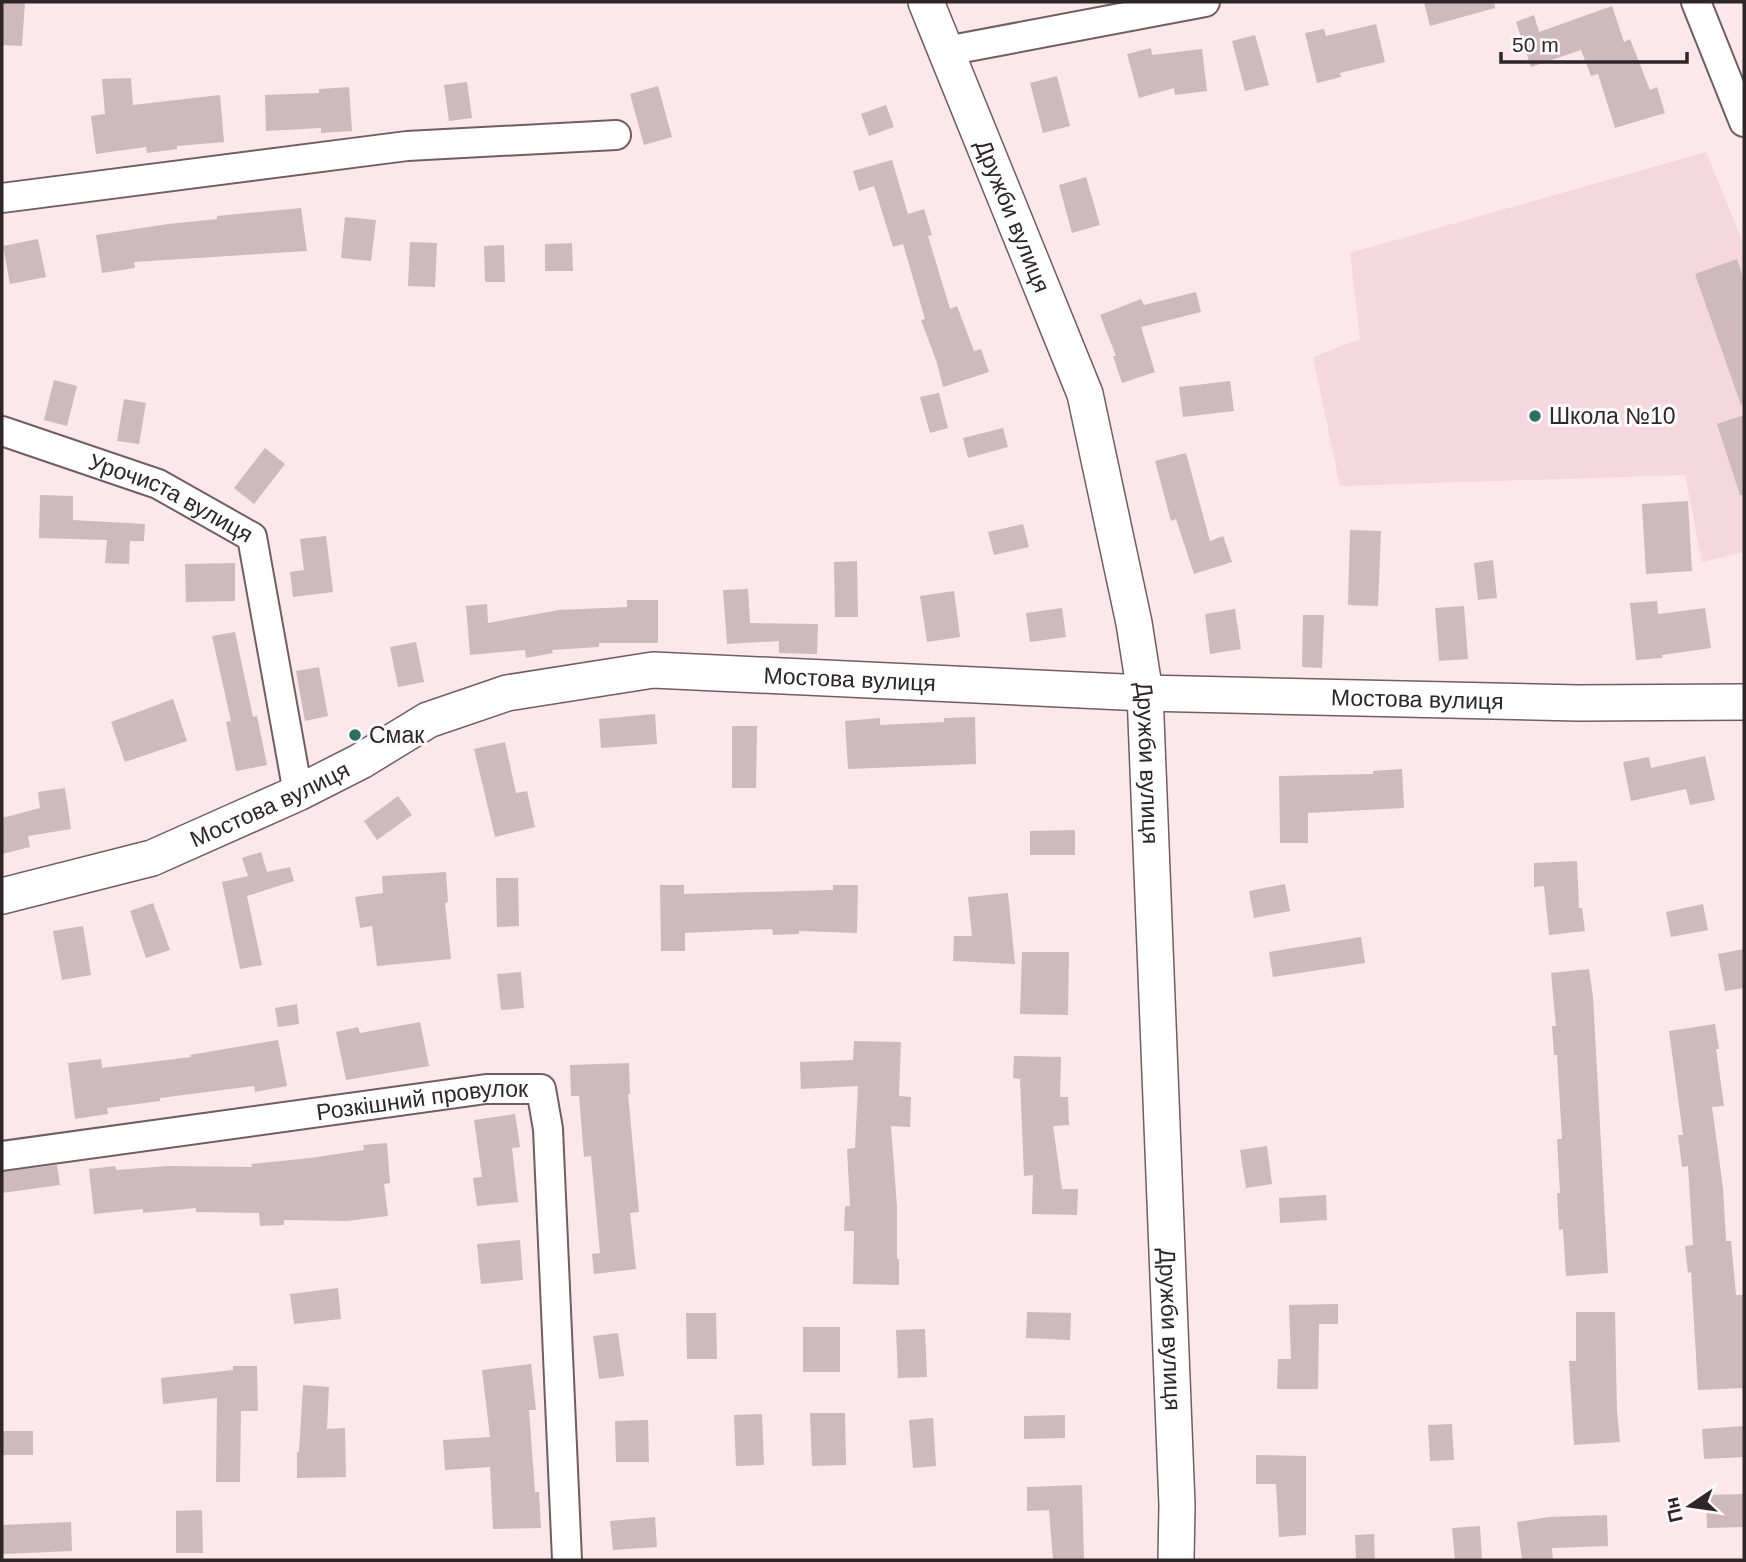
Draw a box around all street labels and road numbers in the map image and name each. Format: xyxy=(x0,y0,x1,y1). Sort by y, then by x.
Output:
street label: Дружби вулиця xyxy=(970,136,1055,296)
street label: Урочиста вулиця xyxy=(85,448,257,548)
street label: Мостова вулиця xyxy=(763,662,937,696)
street label: Дружби вулиця xyxy=(1130,680,1164,845)
street label: Мостова вулиця xyxy=(1331,684,1504,714)
street label: Мостова вулиця xyxy=(186,756,354,852)
street label: Розкішний провулок xyxy=(315,1075,529,1125)
street label: Дружби вулиця xyxy=(1154,1248,1186,1411)

